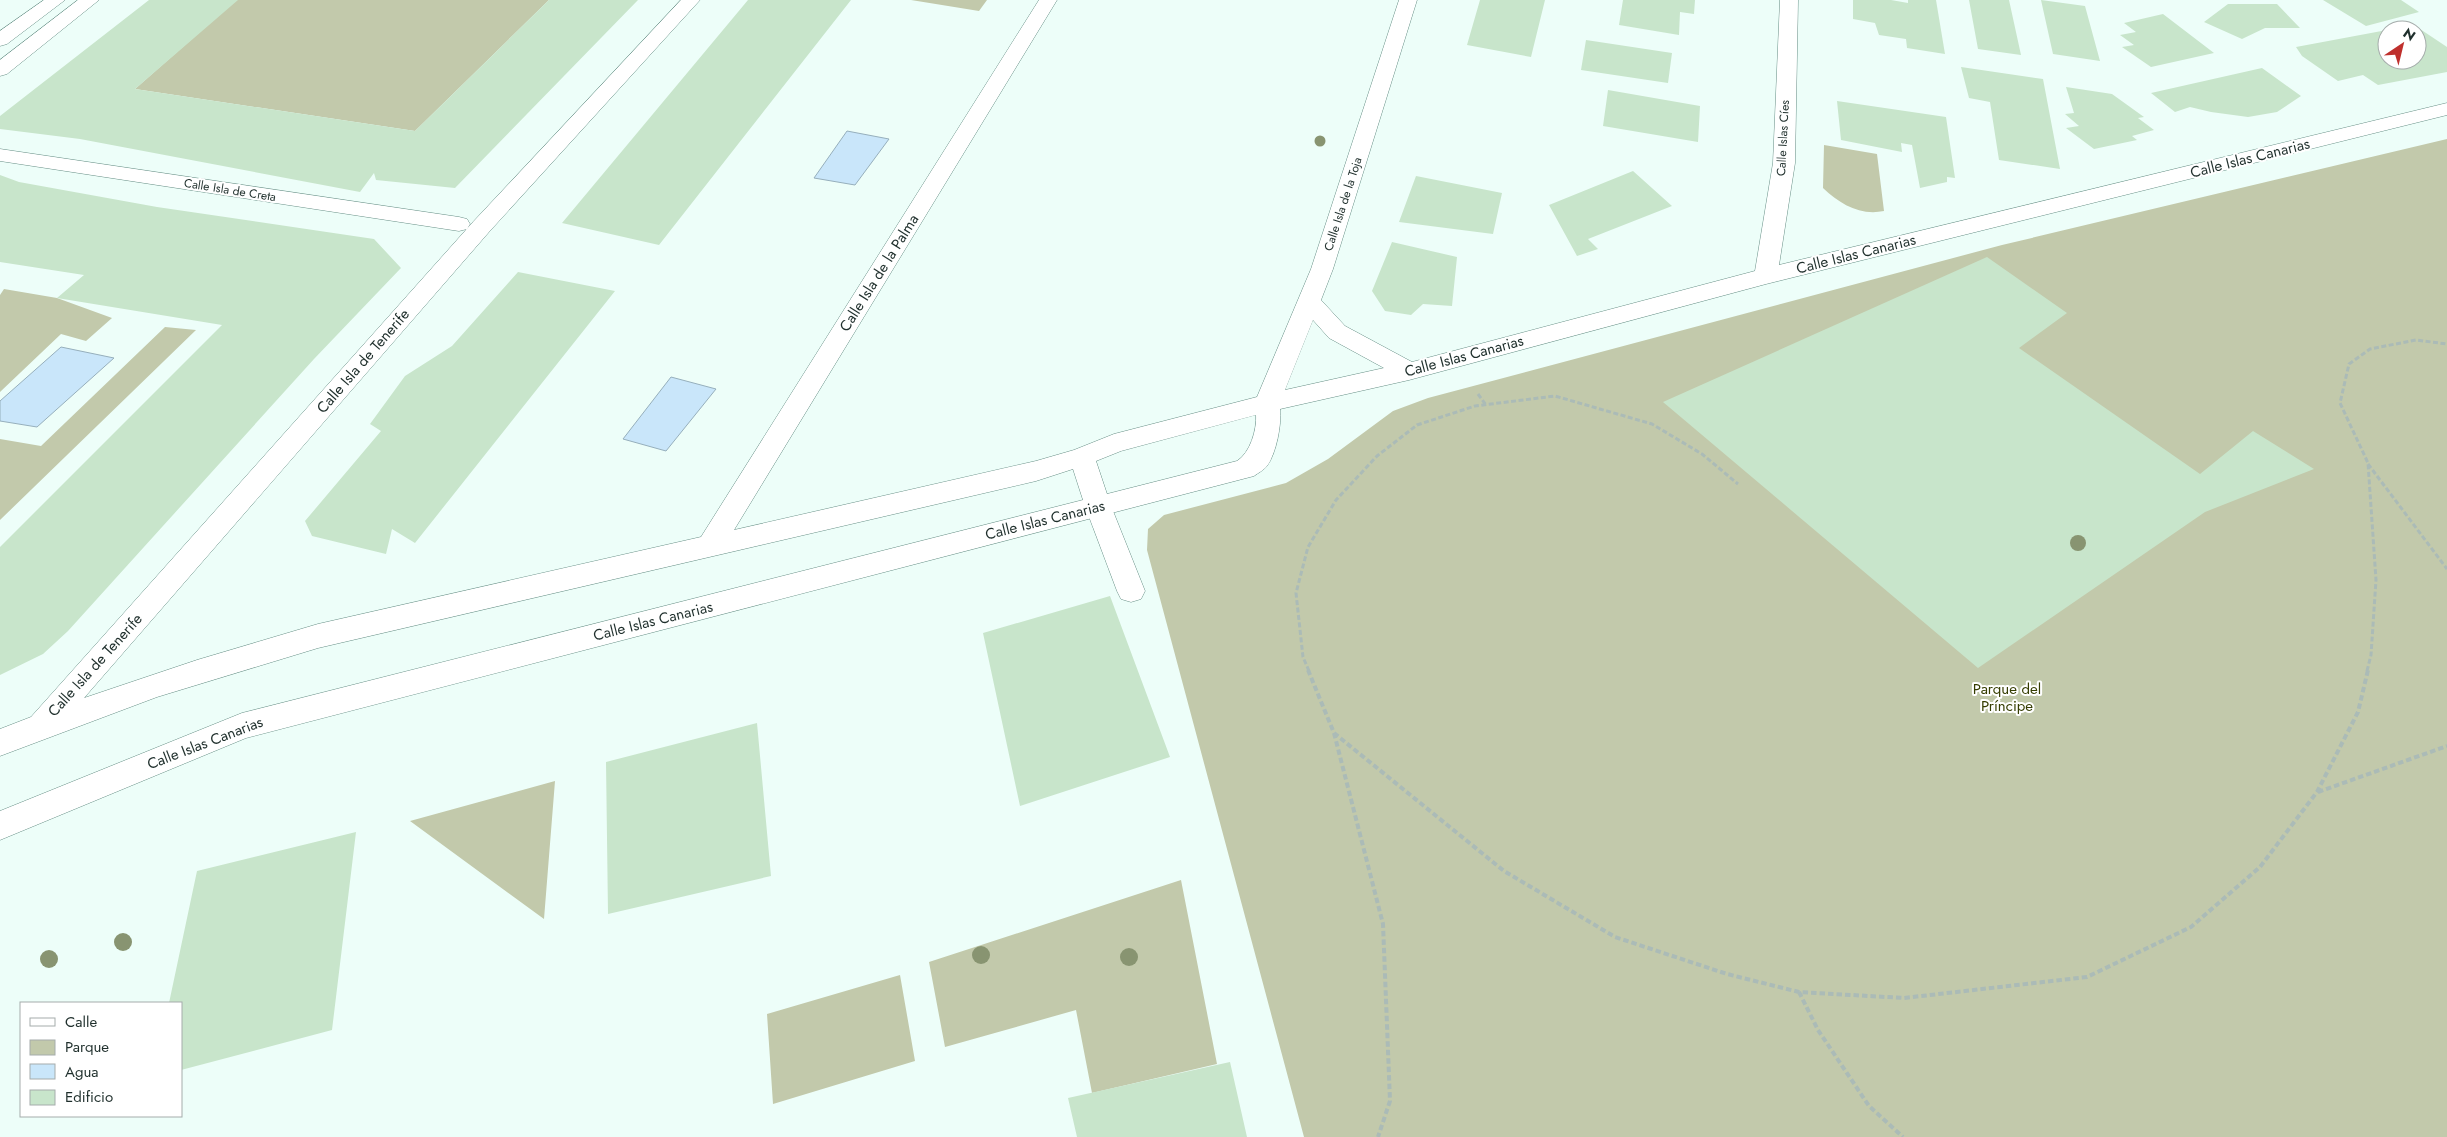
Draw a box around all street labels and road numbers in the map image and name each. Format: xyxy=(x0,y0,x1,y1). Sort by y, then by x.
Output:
street label: Calle Islas Cíes xyxy=(1772,99,1794,177)
street label: Calle Islas Canarias xyxy=(2188,133,2312,183)
street label: Calle Isla de la Toja xyxy=(1319,155,1367,253)
street label: Calle Isla de Creta xyxy=(183,174,277,206)
street label: Calle Isla de la Palma xyxy=(834,210,924,336)
street label: Calle Islas Canarias xyxy=(1794,229,1918,279)
street label: Calle Isla de Tenerife xyxy=(311,304,415,418)
street label: Calle Islas Canarias xyxy=(1402,330,1526,382)
street label: Calle Islas Canarias xyxy=(983,495,1107,545)
street label: Calle Islas Canarias xyxy=(591,596,715,646)
street label: Calle Isla de Tenerife xyxy=(43,608,148,721)
street label: Calle Islas Canarias xyxy=(144,711,266,775)

